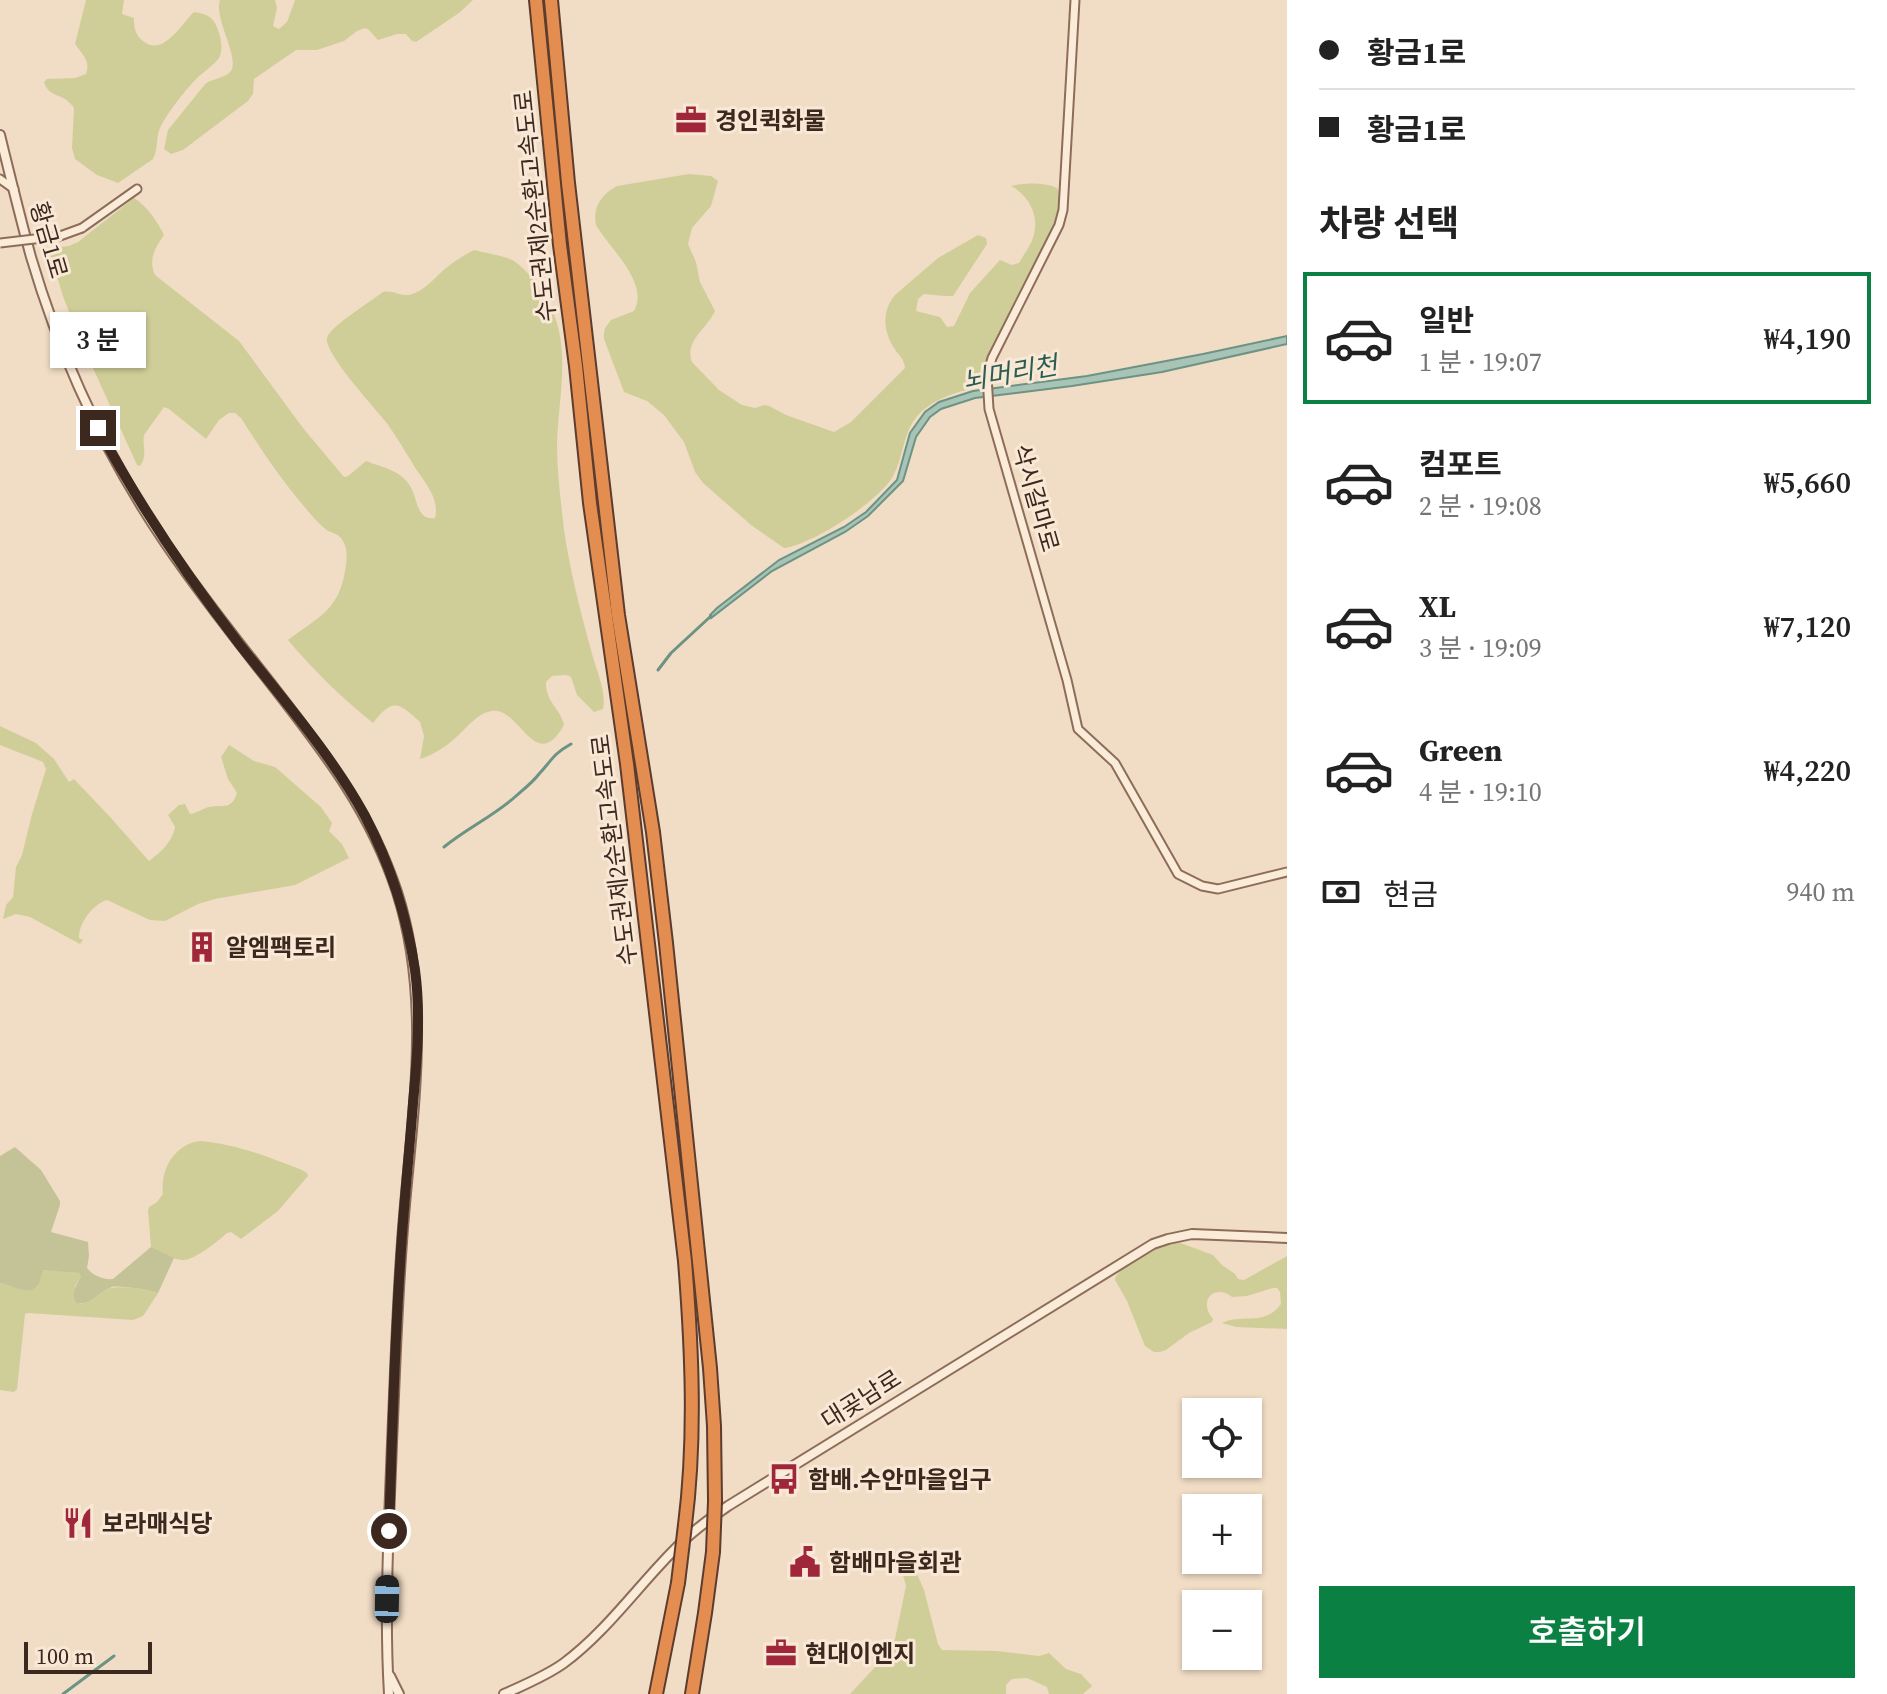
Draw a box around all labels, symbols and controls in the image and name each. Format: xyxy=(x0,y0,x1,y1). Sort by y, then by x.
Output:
text: 황금1로 xyxy=(1367,32,1466,73)
street label: 수도권제2순환고속도로 xyxy=(506,89,564,323)
office icon: 경인퀵화물 xyxy=(674,103,708,137)
place label: 경인퀵화물 xyxy=(715,104,825,137)
text: 황금1로 xyxy=(1367,109,1466,150)
street label: 황금1로 xyxy=(22,198,76,282)
text: 차량 선택 xyxy=(1319,199,1459,248)
text: 일반 xyxy=(1419,300,1474,341)
icon: car xyxy=(1323,302,1395,374)
callout: 3 분 xyxy=(50,312,146,368)
text: ₩4,190 xyxy=(1764,318,1851,359)
text: 3 분 xyxy=(76,322,120,358)
text: 1 분 · 19:07 xyxy=(1419,344,1542,380)
water label: 뇌머리천 xyxy=(960,346,1063,399)
route end xyxy=(80,410,116,446)
street label: 삭시갈마로 xyxy=(1005,440,1067,556)
text: 컴포트 xyxy=(1419,444,1502,485)
icon: car xyxy=(1323,446,1395,518)
text: ₩5,660 xyxy=(1764,462,1851,503)
text: 2 분 · 19:08 xyxy=(1419,488,1542,524)
text: XL xyxy=(1419,586,1456,627)
icon: car xyxy=(1323,590,1395,662)
text: ₩7,120 xyxy=(1764,606,1851,647)
text: 3 분 · 19:09 xyxy=(1419,630,1542,666)
text: Green xyxy=(1419,730,1502,771)
street label: 수도권제2순환고속도로 xyxy=(583,732,645,968)
icon: car xyxy=(1323,734,1395,806)
text: ₩4,220 xyxy=(1764,750,1851,791)
text: 4 분 · 19:10 xyxy=(1419,774,1542,810)
icon: cash xyxy=(1319,870,1363,914)
text: 현금 xyxy=(1383,874,1438,915)
text: 940 m xyxy=(1787,874,1855,910)
building icon: 알엠팩토리 xyxy=(185,930,219,964)
place label: 알엠팩토리 xyxy=(226,931,336,964)
street label: 대곶남로 xyxy=(815,1362,907,1436)
map controls xyxy=(1182,1398,1262,1670)
button: locate xyxy=(1182,1398,1262,1478)
bus stop icon: 함배.수안마을입구 xyxy=(767,1462,801,1496)
place label: 함배.수안마을입구 xyxy=(808,1463,992,1496)
button: + xyxy=(1182,1494,1262,1574)
restaurant icon: 보라매식당 xyxy=(61,1506,95,1540)
place label: 보라매식당 xyxy=(102,1507,212,1540)
route start xyxy=(371,1513,407,1549)
public building icon: 함배마을회관 xyxy=(788,1545,822,1579)
place label: 함배마을회관 xyxy=(829,1546,961,1579)
car xyxy=(375,1575,399,1623)
button: 호출하기 xyxy=(1319,1586,1855,1678)
button: − xyxy=(1182,1590,1262,1670)
office icon: 현대이엔지 xyxy=(764,1636,798,1670)
place label: 현대이엔지 xyxy=(805,1637,915,1670)
scale bar xyxy=(24,1638,152,1674)
text: 100 m xyxy=(36,1641,94,1671)

